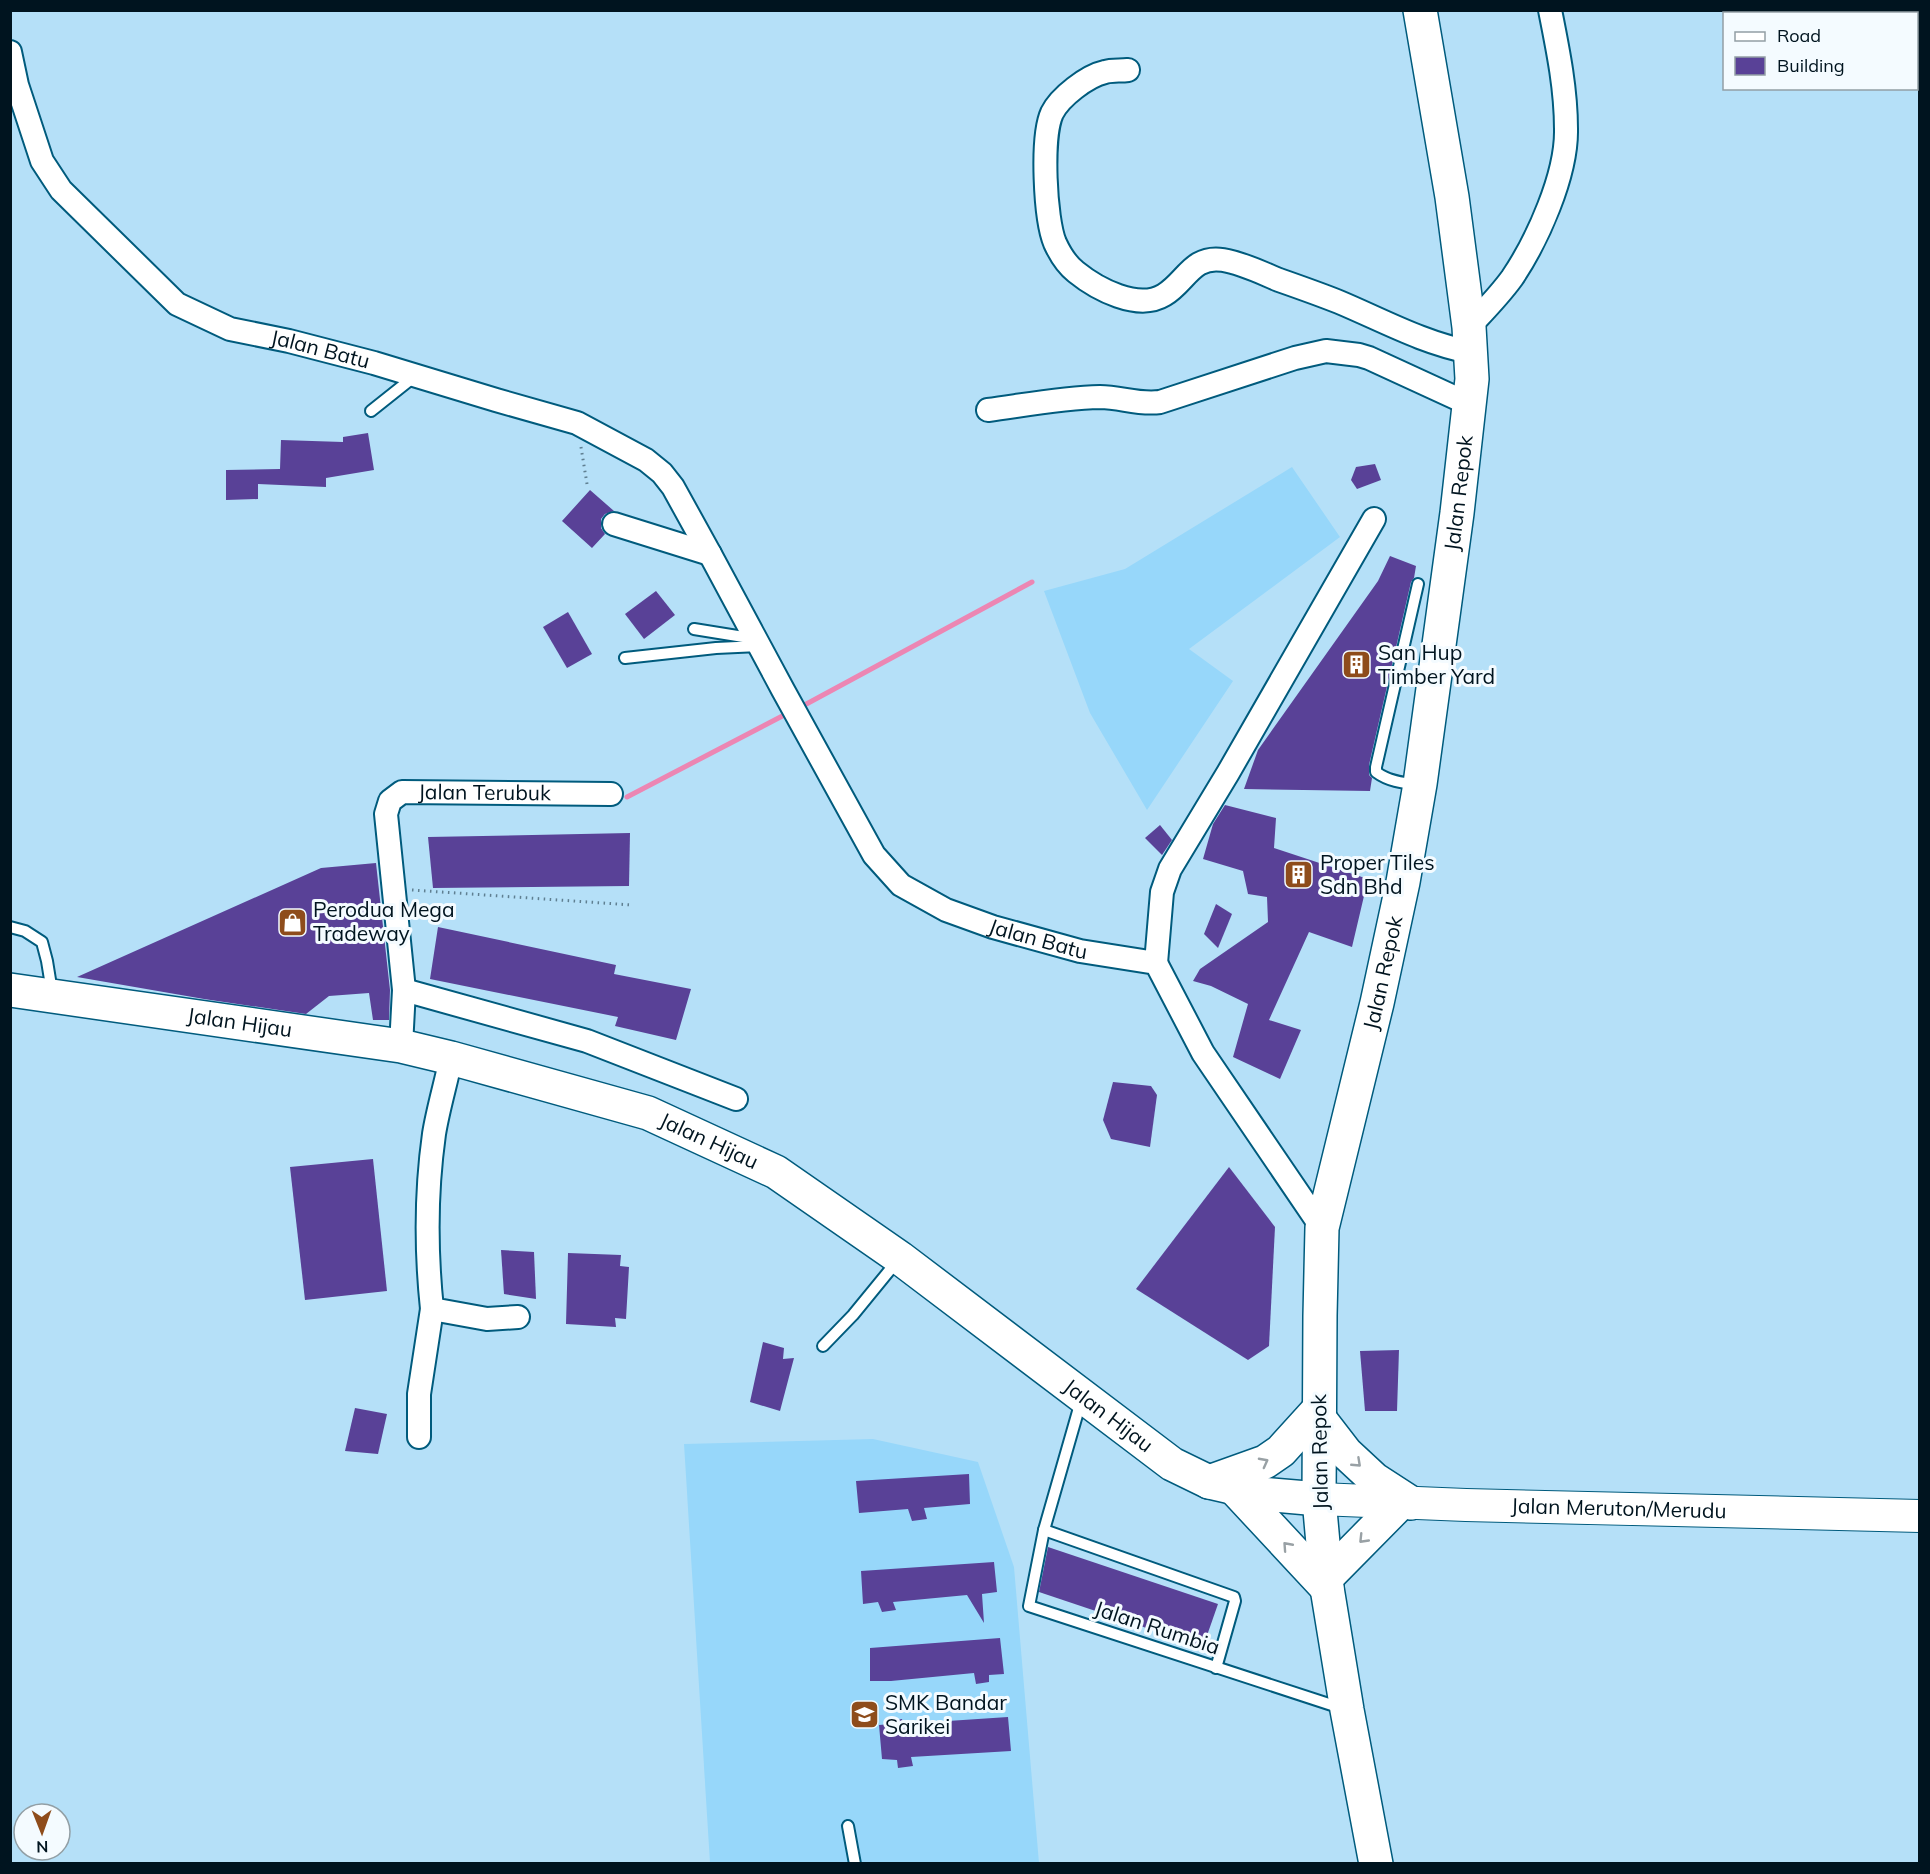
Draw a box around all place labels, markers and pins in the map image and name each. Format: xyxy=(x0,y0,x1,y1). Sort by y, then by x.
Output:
place label: San Hup Timber Yard xyxy=(1378,639,1495,689)
building icon: San Hup Timber Yard xyxy=(1341,649,1373,681)
place label: Proper Tiles Sdn Bhd xyxy=(1320,849,1435,899)
building icon: Proper Tiles Sdn Bhd xyxy=(1283,859,1315,891)
place label: Perodua Mega Tradeway xyxy=(313,896,455,946)
shop icon: Perodua Mega Tradeway xyxy=(276,906,308,938)
place label: SMK Bandar Sarikei xyxy=(885,1689,1007,1739)
school or university icon: SMK Bandar Sarikei xyxy=(848,1699,880,1731)

